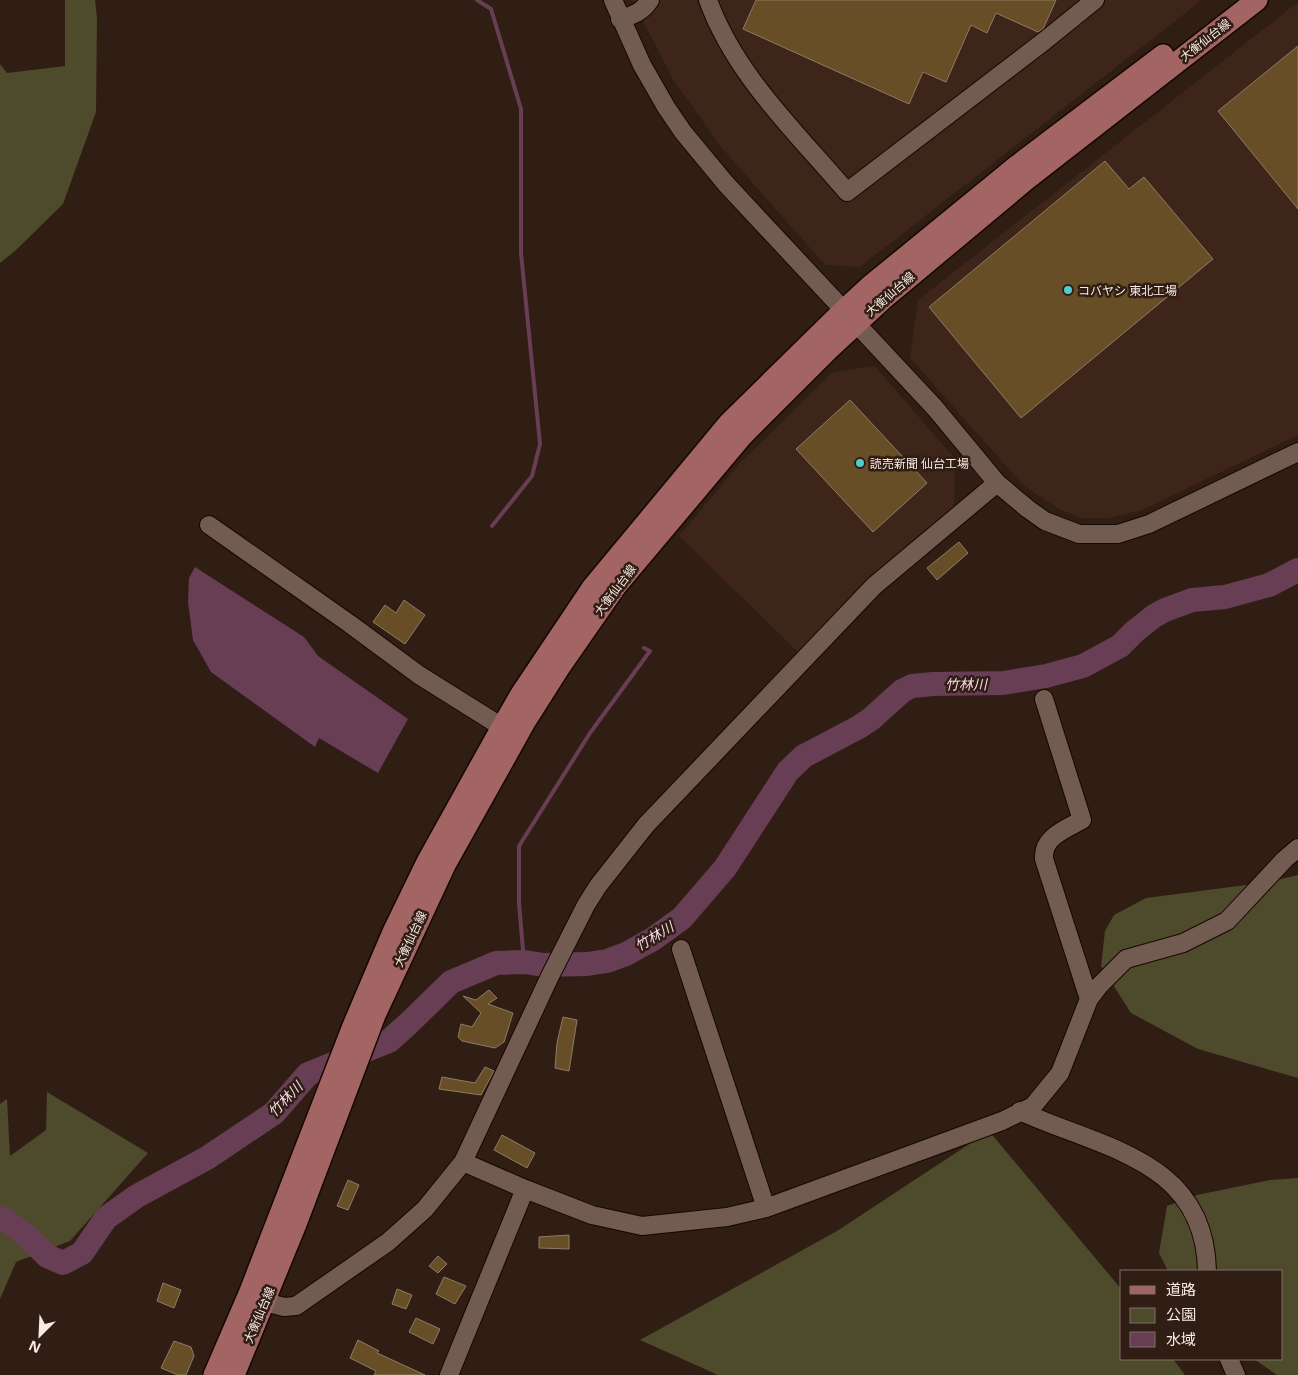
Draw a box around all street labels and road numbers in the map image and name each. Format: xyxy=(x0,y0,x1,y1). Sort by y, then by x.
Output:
street label: 大衡仙台線 xyxy=(1176,15,1234,65)
street label: 大衡仙台線 xyxy=(862,268,918,320)
street label: 大衡仙台線 xyxy=(590,561,640,619)
street label: 大衡仙台線 xyxy=(390,908,430,970)
street label: 大衡仙台線 xyxy=(239,1284,279,1346)

